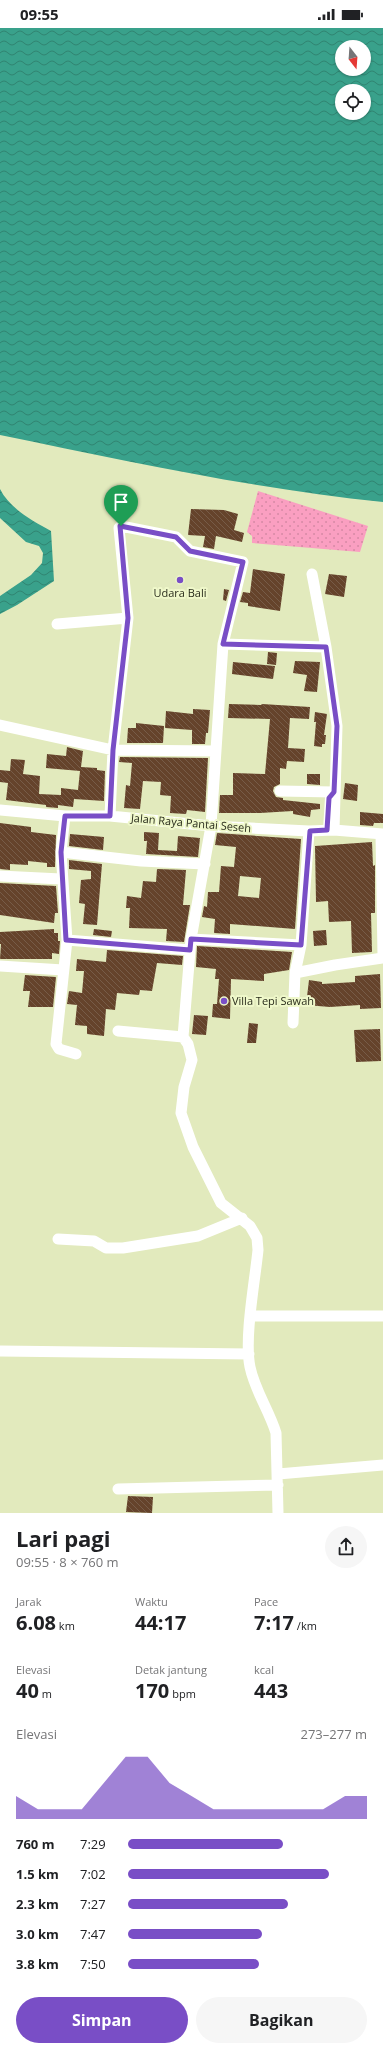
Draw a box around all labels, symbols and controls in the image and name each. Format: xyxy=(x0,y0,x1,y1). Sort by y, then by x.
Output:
text: 09:55 xyxy=(20,4,59,24)
north arrow xyxy=(335,40,371,76)
map controls xyxy=(335,40,371,120)
button: locate xyxy=(335,84,371,120)
pin xyxy=(104,485,138,526)
icon: arrive xyxy=(110,491,132,513)
marker: Udara Bali xyxy=(175,575,185,585)
place label: Udara Bali xyxy=(153,585,207,600)
street label: Jalan Raya Pantai Seseh xyxy=(129,810,252,835)
place label: Villa Tepi Sawah xyxy=(232,993,314,1008)
marker: Villa Tepi Sawah xyxy=(219,996,229,1006)
text: Lari pagi xyxy=(16,1523,111,1553)
button: share xyxy=(325,1526,367,1568)
text: 09:55 · 8 × 760 m xyxy=(16,1553,119,1571)
text: Jarak xyxy=(16,1594,41,1609)
text: Waktu xyxy=(135,1594,168,1609)
text: Pace xyxy=(254,1594,278,1609)
text: 6.08 xyxy=(16,1609,56,1636)
text: 44:17 xyxy=(135,1609,186,1636)
text: 7:17 xyxy=(254,1609,294,1636)
text: km xyxy=(56,1618,75,1633)
text: /km xyxy=(294,1618,317,1633)
text: Elevasi xyxy=(16,1662,51,1677)
text: Detak jantung xyxy=(135,1662,207,1677)
text: kcal xyxy=(254,1662,274,1677)
text: 40 xyxy=(16,1677,39,1704)
text: 170 xyxy=(135,1677,169,1704)
text: 443 xyxy=(254,1677,288,1704)
text: m xyxy=(39,1686,52,1701)
text: bpm xyxy=(169,1686,196,1701)
text: Elevasi xyxy=(16,1725,57,1743)
text: 273–277 m xyxy=(300,1725,367,1743)
text: 760 m xyxy=(16,1835,54,1853)
text: 7:29 xyxy=(80,1835,106,1853)
text: 1.5 km xyxy=(16,1865,59,1883)
text: 7:02 xyxy=(80,1865,106,1883)
text: 2.3 km xyxy=(16,1895,59,1913)
text: 7:27 xyxy=(80,1895,106,1913)
text: 3.0 km xyxy=(16,1925,59,1943)
text: 7:47 xyxy=(80,1925,106,1943)
text: 3.8 km xyxy=(16,1955,59,1973)
text: 7:50 xyxy=(80,1955,106,1973)
button: Simpan xyxy=(16,1997,188,2043)
button: Bagikan xyxy=(196,1997,367,2043)

